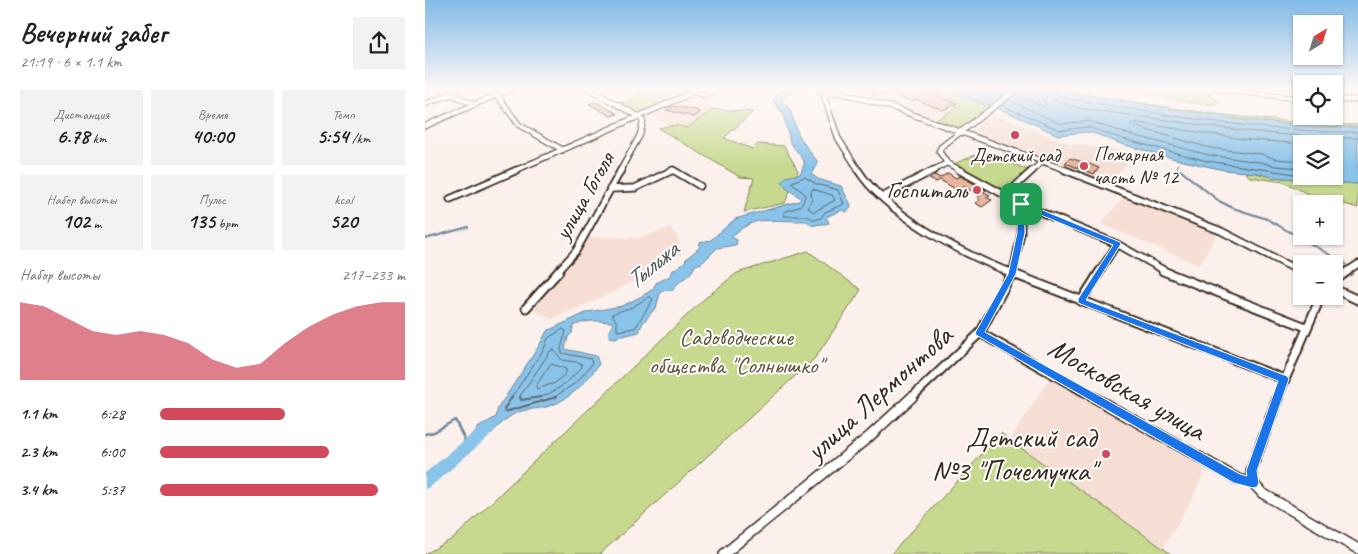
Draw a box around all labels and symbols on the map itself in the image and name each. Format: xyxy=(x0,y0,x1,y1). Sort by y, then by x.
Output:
north arrow xyxy=(1293,15,1343,65)
marker: Детский сад xyxy=(1009,129,1021,141)
place label: Пожарная часть № 12 xyxy=(1094,142,1180,190)
place label: Детский сад xyxy=(970,143,1061,168)
street label: улица Гоголя xyxy=(546,145,622,247)
marker: Пожарная часть № 12 xyxy=(1078,160,1090,172)
place label: Госпиталь xyxy=(887,175,969,205)
pin xyxy=(1000,183,1042,225)
marker: Госпиталь xyxy=(971,184,983,196)
water label: Тыльжа xyxy=(619,233,687,296)
street label: улица Лермонтова xyxy=(796,316,962,470)
park label: Садоводческие общества "Солнышко" xyxy=(649,322,828,380)
street label: Московская улица xyxy=(1042,329,1214,450)
place label: Детский сад №3 "Почемучка" xyxy=(932,419,1102,489)
marker: Детский сад №3 "Почемучка" xyxy=(1100,448,1112,460)

